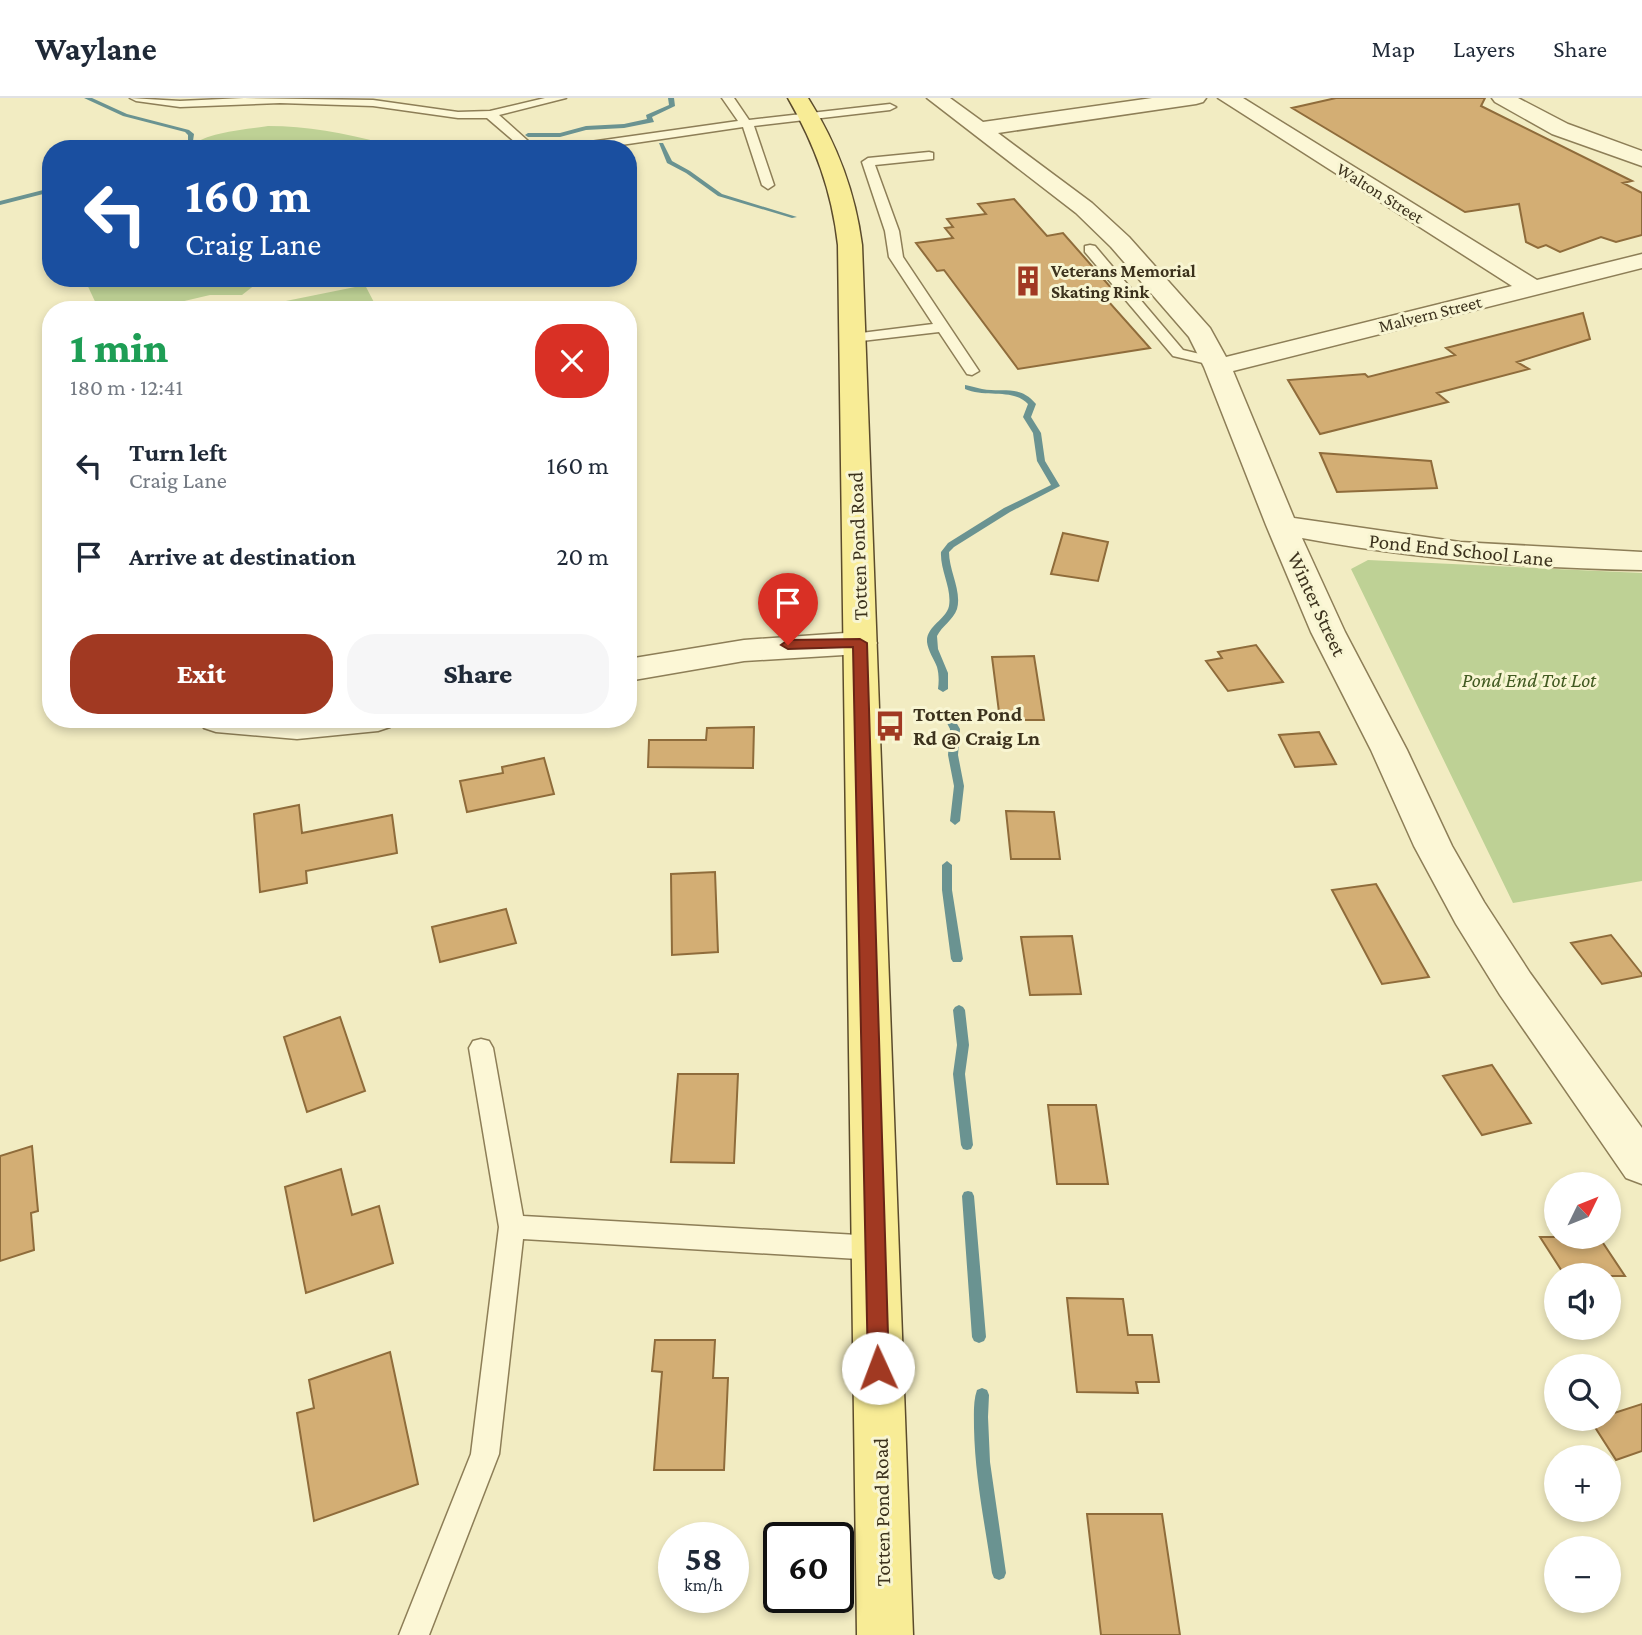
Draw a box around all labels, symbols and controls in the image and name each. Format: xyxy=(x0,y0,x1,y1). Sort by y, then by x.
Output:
text: Waylane xyxy=(35,30,157,67)
text: Map xyxy=(1371,35,1415,62)
text: Layers xyxy=(1453,35,1515,62)
text: Share xyxy=(1553,35,1607,62)
street label: Walton Street xyxy=(1333,158,1428,228)
icon: left xyxy=(70,168,161,259)
text: 160 m xyxy=(185,168,311,223)
text: Craig Lane xyxy=(185,226,321,262)
place label: Veterans Memorial Skating Rink xyxy=(1050,261,1196,302)
building icon: Veterans Memorial Skating Rink xyxy=(1011,264,1045,298)
street label: Malvern Street xyxy=(1376,291,1485,336)
text: 1 min xyxy=(70,324,168,371)
button: close xyxy=(535,324,609,398)
text: 180 m · 12:41 xyxy=(70,374,183,400)
text: Turn left xyxy=(129,438,227,467)
icon: left xyxy=(70,447,108,485)
text: 160 m xyxy=(547,451,609,480)
text: Craig Lane xyxy=(129,467,227,493)
street label: Totten Pond Road xyxy=(843,471,873,621)
street label: Pond End School Lane xyxy=(1368,528,1554,572)
icon: arrive xyxy=(70,538,108,576)
text: Arrive at destination xyxy=(129,542,356,571)
text: 20 m xyxy=(556,542,609,571)
street label: Winter Street xyxy=(1282,548,1352,661)
pin xyxy=(758,573,818,645)
icon: arrive xyxy=(769,584,807,622)
button: Exit xyxy=(70,634,333,714)
button: Share xyxy=(347,634,609,714)
park label: Pond End Tot Lot xyxy=(1462,668,1597,692)
place label: Totten Pond Rd @ Craig Ln xyxy=(913,702,1040,750)
bus stop icon: Totten Pond Rd @ Craig Ln xyxy=(873,709,907,743)
north arrow xyxy=(1544,1172,1620,1250)
map controls xyxy=(1544,1172,1621,1613)
button: sound xyxy=(1544,1263,1621,1340)
position arrow xyxy=(841,1331,915,1405)
button: search xyxy=(1544,1354,1621,1431)
street label: Totten Pond Road xyxy=(869,1437,895,1587)
button: + xyxy=(1544,1445,1621,1522)
speed limit sign: 60 xyxy=(763,1522,854,1613)
button: − xyxy=(1544,1536,1621,1613)
text: 58 xyxy=(685,1539,722,1578)
text: km/h xyxy=(684,1575,723,1595)

